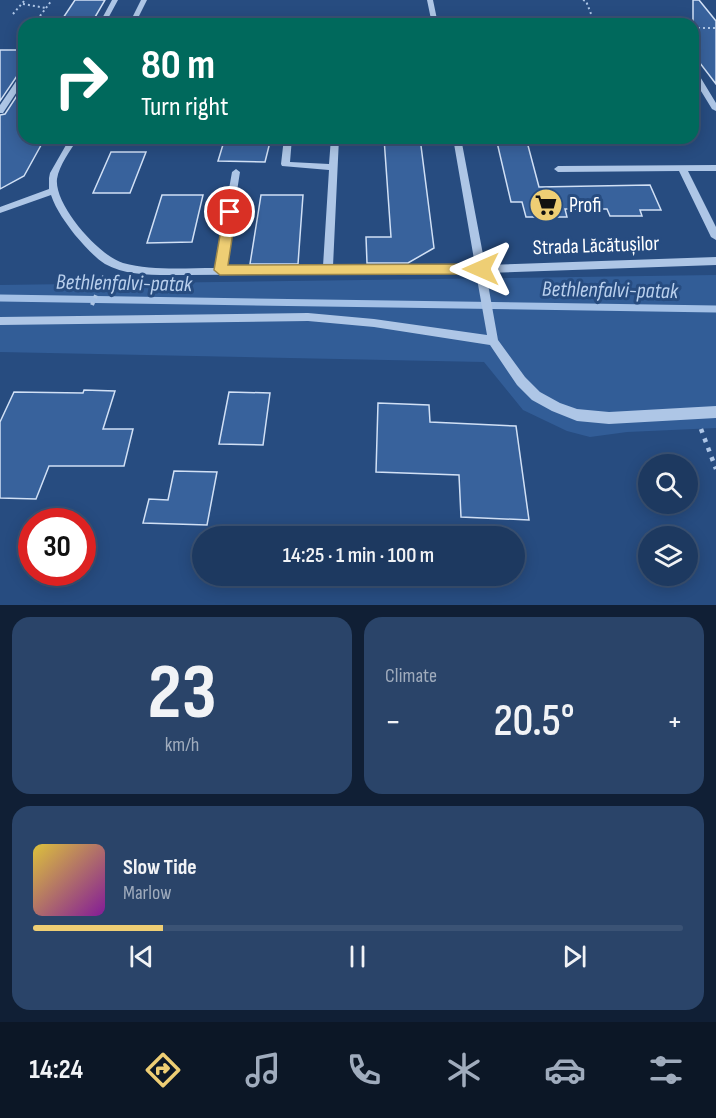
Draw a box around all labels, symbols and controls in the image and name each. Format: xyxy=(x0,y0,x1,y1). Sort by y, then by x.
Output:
text: 80 m xyxy=(141,40,215,91)
icon: right xyxy=(42,42,120,120)
text: Turn right xyxy=(141,91,228,123)
pin xyxy=(204,186,255,237)
supermarket icon: Profi xyxy=(528,187,564,223)
place label: Profi xyxy=(569,193,601,218)
icon: arrive xyxy=(213,195,246,228)
street label: Strada Lăcătușilor xyxy=(532,231,660,260)
position arrow xyxy=(449,237,513,301)
water label: Bethlenfalvi-patak xyxy=(56,269,193,298)
water label: Bethlenfalvi-patak xyxy=(542,276,679,305)
map controls xyxy=(638,454,698,586)
button: search xyxy=(638,454,698,514)
speed limit sign: 30 xyxy=(18,508,96,586)
button: layers xyxy=(638,526,698,586)
text: 14:25 · 1 min · 100 m xyxy=(283,542,434,569)
text: 23 xyxy=(147,647,217,740)
text: Climate xyxy=(385,664,437,688)
text: 20.5° xyxy=(493,694,575,749)
text: − xyxy=(385,702,401,742)
text: + xyxy=(667,702,683,742)
text: km/h xyxy=(165,733,199,757)
text: Slow Tide xyxy=(123,854,197,881)
text: Marlow xyxy=(123,881,171,905)
icon: previous xyxy=(125,940,158,973)
icon: pause xyxy=(341,940,374,973)
icon: next xyxy=(558,940,591,973)
icon: directions xyxy=(142,1049,184,1091)
icon: music xyxy=(242,1049,284,1091)
icon: phone xyxy=(343,1049,385,1091)
icon: climate xyxy=(443,1049,485,1091)
icon: car xyxy=(544,1049,586,1091)
icon: filters xyxy=(645,1049,687,1091)
text: 14:24 xyxy=(29,1054,83,1086)

